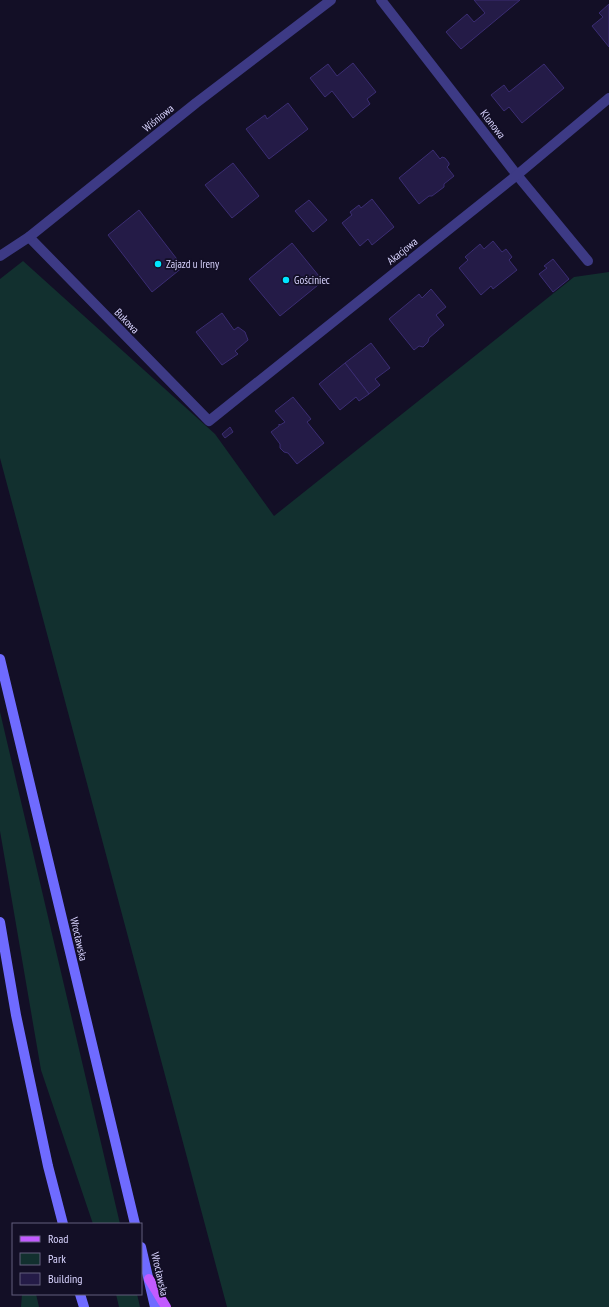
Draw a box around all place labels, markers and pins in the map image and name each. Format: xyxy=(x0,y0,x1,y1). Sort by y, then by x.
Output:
place label: Zajazd u Ireny xyxy=(166,257,220,271)
marker: Zajazd u Ireny xyxy=(153,259,163,269)
place label: Gościniec xyxy=(294,273,330,287)
marker: Gościniec xyxy=(281,275,291,285)

